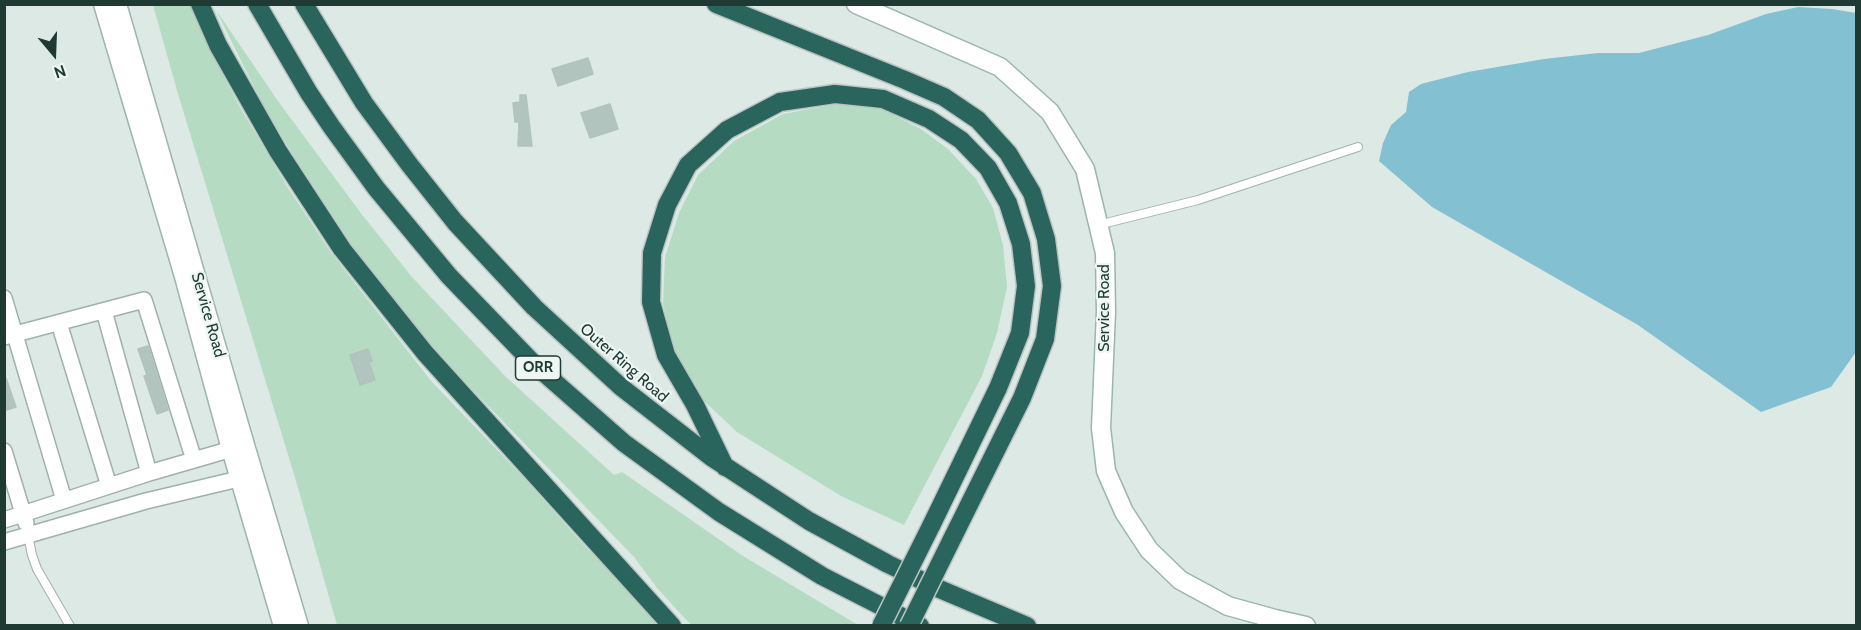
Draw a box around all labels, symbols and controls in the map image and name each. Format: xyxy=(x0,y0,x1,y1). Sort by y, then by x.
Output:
north arrow xyxy=(24,24,84,84)
text: N xyxy=(52,61,68,82)
street label: Service Road xyxy=(1094,264,1114,352)
street label: Service Road xyxy=(187,270,229,360)
street label: Outer Ring Road xyxy=(576,319,672,407)
road number: ORR xyxy=(516,356,560,380)

